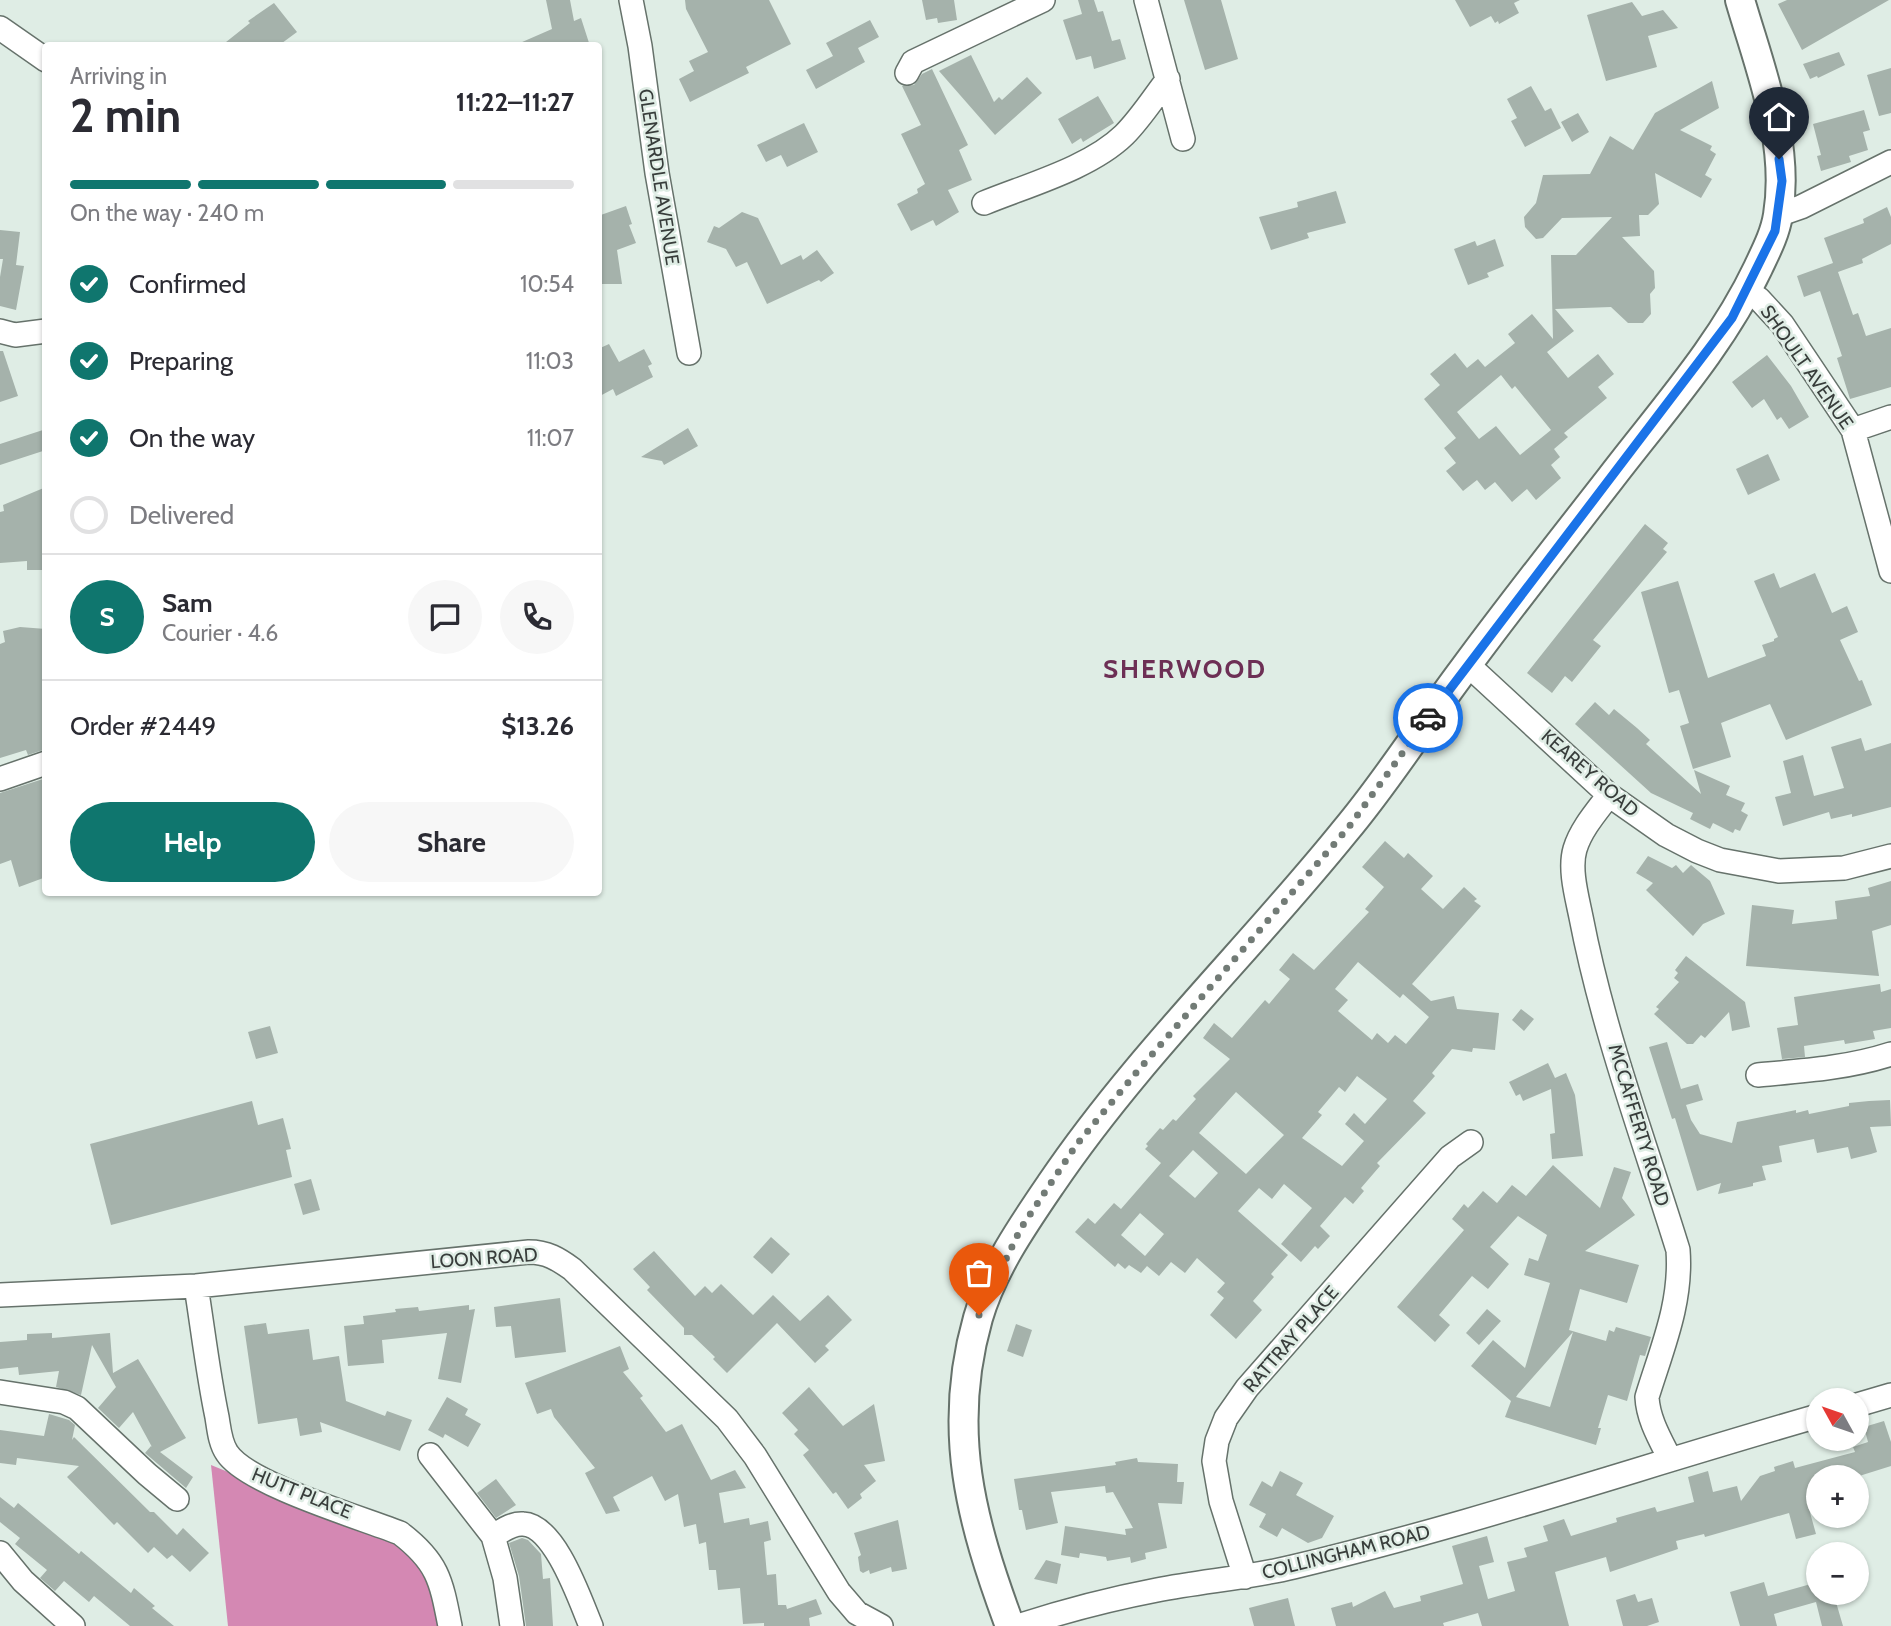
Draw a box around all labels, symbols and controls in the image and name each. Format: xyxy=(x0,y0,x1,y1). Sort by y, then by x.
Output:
text: Arriving in xyxy=(70,62,167,90)
text: 11:22–11:27 xyxy=(456,86,574,118)
street label: GLENARDLE AVENUE xyxy=(634,87,684,267)
pin xyxy=(1749,87,1809,159)
text: 2 min xyxy=(70,88,181,144)
icon: home xyxy=(1760,98,1798,136)
text: On the way · 240 m xyxy=(70,199,264,227)
icon: check xyxy=(70,265,108,303)
text: Confirmed xyxy=(129,268,246,300)
text: 10:54 xyxy=(520,270,574,298)
street label: SHOULT AVENUE xyxy=(1756,301,1858,433)
icon: check xyxy=(70,342,108,380)
text: Preparing xyxy=(129,345,233,377)
text: 11:03 xyxy=(526,347,574,375)
icon: check xyxy=(70,419,108,457)
text: On the way xyxy=(129,422,255,454)
text: 11:07 xyxy=(527,424,574,452)
text: Delivered xyxy=(129,499,234,531)
button: chat xyxy=(408,580,482,654)
button: phone xyxy=(500,580,574,654)
text: Sam xyxy=(162,587,213,619)
text: S xyxy=(99,601,115,633)
text: Courier · 4.6 xyxy=(162,619,278,647)
district label: SHERWOOD xyxy=(1103,653,1267,685)
courier xyxy=(1393,683,1463,753)
icon: car xyxy=(1409,699,1447,737)
text: Order #2449 xyxy=(70,710,216,742)
text: $13.26 xyxy=(501,710,574,742)
street label: KEAREY ROAD xyxy=(1537,724,1643,822)
button: Help xyxy=(70,802,315,882)
button: Share xyxy=(329,802,574,882)
street label: MCCAFFERTY ROAD xyxy=(1603,1041,1675,1209)
street label: LOON ROAD xyxy=(430,1243,539,1273)
pin xyxy=(949,1243,1009,1315)
icon: bag xyxy=(960,1254,998,1292)
street label: RATTRAY PLACE xyxy=(1239,1281,1343,1397)
north arrow xyxy=(1806,1388,1869,1451)
map controls xyxy=(1806,1388,1869,1605)
street label: HUTT PLACE xyxy=(249,1463,355,1523)
button: + xyxy=(1806,1465,1869,1528)
street label: COLLINGHAM ROAD xyxy=(1260,1520,1433,1584)
button: − xyxy=(1806,1542,1869,1605)

